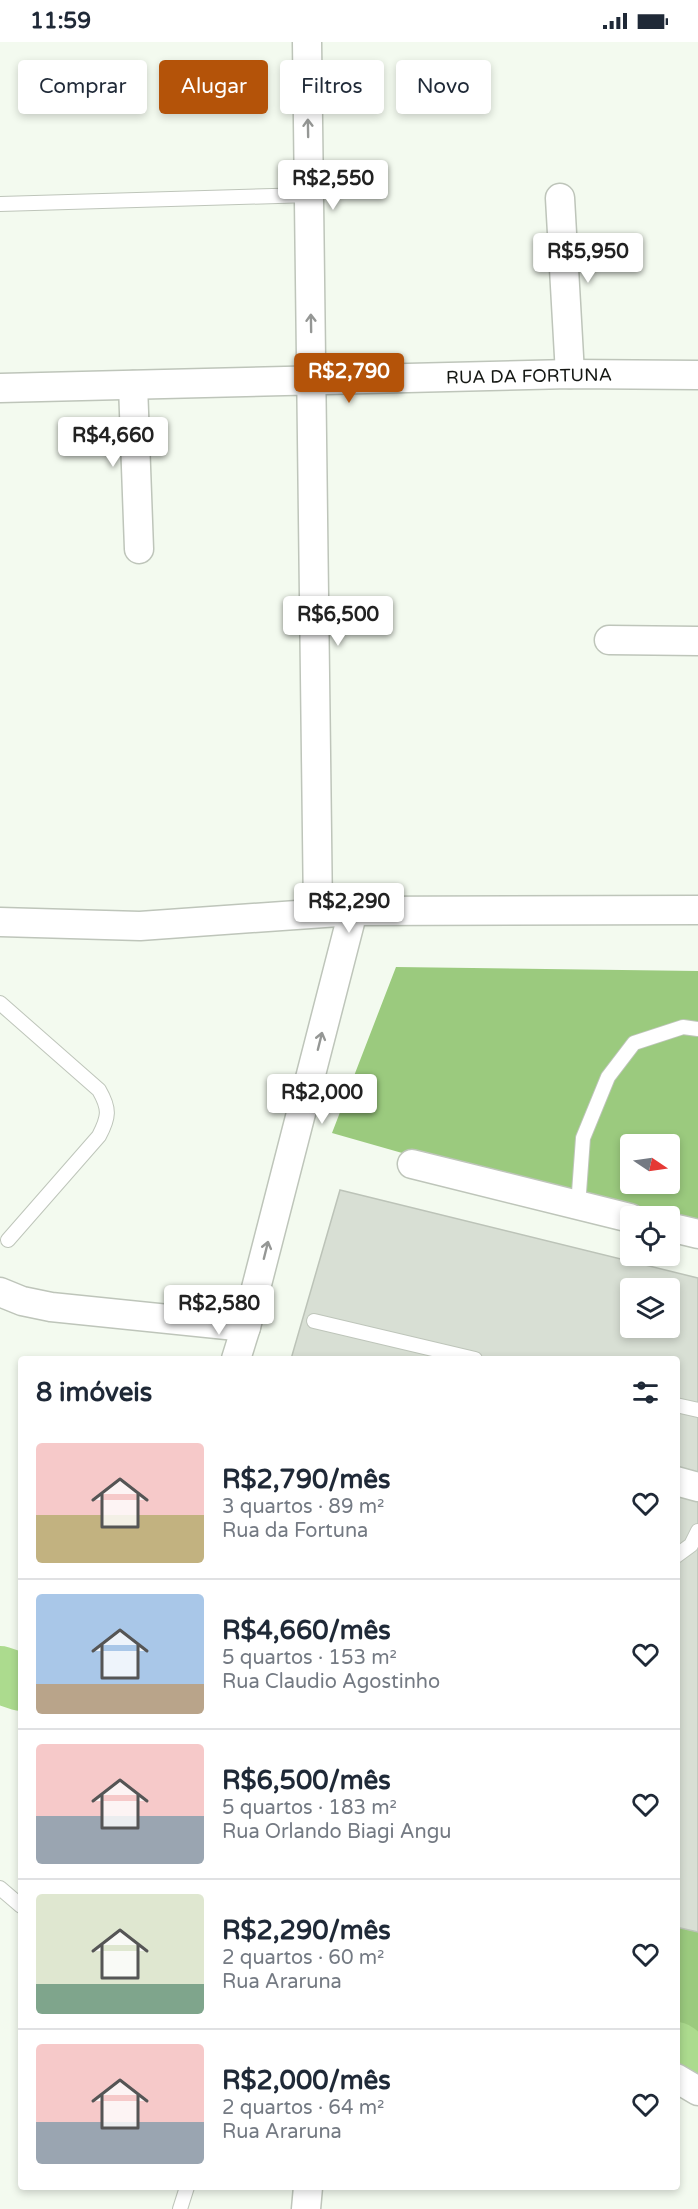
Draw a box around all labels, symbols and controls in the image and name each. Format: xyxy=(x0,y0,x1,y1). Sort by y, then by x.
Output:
text: 11:59 xyxy=(30,8,91,34)
chip: Comprar xyxy=(18,60,147,114)
chip: Alugar xyxy=(159,60,268,114)
chip: Filtros xyxy=(280,60,384,114)
chip: Novo xyxy=(396,60,491,114)
one-way arrow xyxy=(303,118,314,138)
pin: R$2,550 xyxy=(278,160,388,211)
text: R$2,550 xyxy=(292,167,374,191)
pin: R$5,950 xyxy=(533,233,643,284)
text: R$5,950 xyxy=(547,240,629,264)
one-way arrow xyxy=(305,313,317,333)
pin: R$2,790 xyxy=(294,353,404,404)
text: R$2,790 xyxy=(308,360,390,384)
street label: RUA DA FORTUNA xyxy=(446,364,612,388)
pin: R$4,660 xyxy=(58,417,168,468)
text: R$4,660 xyxy=(72,424,154,448)
pin: R$6,500 xyxy=(283,596,393,647)
text: R$6,500 xyxy=(297,603,379,627)
pin: R$2,290 xyxy=(294,883,404,934)
text: R$2,290 xyxy=(308,890,390,914)
one-way arrow xyxy=(315,1032,326,1051)
pin: R$2,000 xyxy=(267,1074,377,1125)
text: R$2,000 xyxy=(281,1081,363,1105)
north arrow xyxy=(620,1134,680,1194)
map controls xyxy=(620,1134,680,1338)
button: locate xyxy=(620,1206,680,1266)
one-way arrow xyxy=(261,1241,272,1260)
button: layers xyxy=(620,1278,680,1338)
pin: R$2,580 xyxy=(164,1285,274,1336)
text: R$2,580 xyxy=(178,1292,260,1316)
icon: filters xyxy=(629,1376,662,1409)
text: 8 imóveis xyxy=(36,1377,152,1408)
text: R$2,790/mês xyxy=(222,1464,391,1495)
icon: home xyxy=(84,1467,156,1539)
icon: heart xyxy=(629,1487,662,1520)
text: 3 quartos · 89 m² xyxy=(222,1495,384,1519)
text: Rua da Fortuna xyxy=(222,1519,368,1543)
text: R$4,660/mês xyxy=(222,1615,391,1646)
icon: home xyxy=(84,1618,156,1690)
icon: heart xyxy=(629,1638,662,1671)
text: 5 quartos · 153 m² xyxy=(222,1646,397,1670)
text: Rua Claudio Agostinho xyxy=(222,1670,440,1694)
text: R$6,500/mês xyxy=(222,1765,391,1796)
icon: home xyxy=(84,1768,156,1840)
icon: heart xyxy=(629,1788,662,1821)
text: 5 quartos · 183 m² xyxy=(222,1796,397,1820)
text: Rua Orlando Biagi Angu xyxy=(222,1820,451,1844)
text: R$2,290/mês xyxy=(222,1915,391,1946)
icon: home xyxy=(84,1918,156,1990)
icon: heart xyxy=(629,1938,662,1971)
text: 2 quartos · 60 m² xyxy=(222,1946,384,1970)
text: Rua Araruna xyxy=(222,1970,342,1994)
text: R$2,000/mês xyxy=(222,2065,391,2096)
icon: home xyxy=(84,2068,156,2140)
icon: heart xyxy=(629,2088,662,2121)
text: 2 quartos · 64 m² xyxy=(222,2096,384,2120)
text: Rua Araruna xyxy=(222,2120,342,2144)

